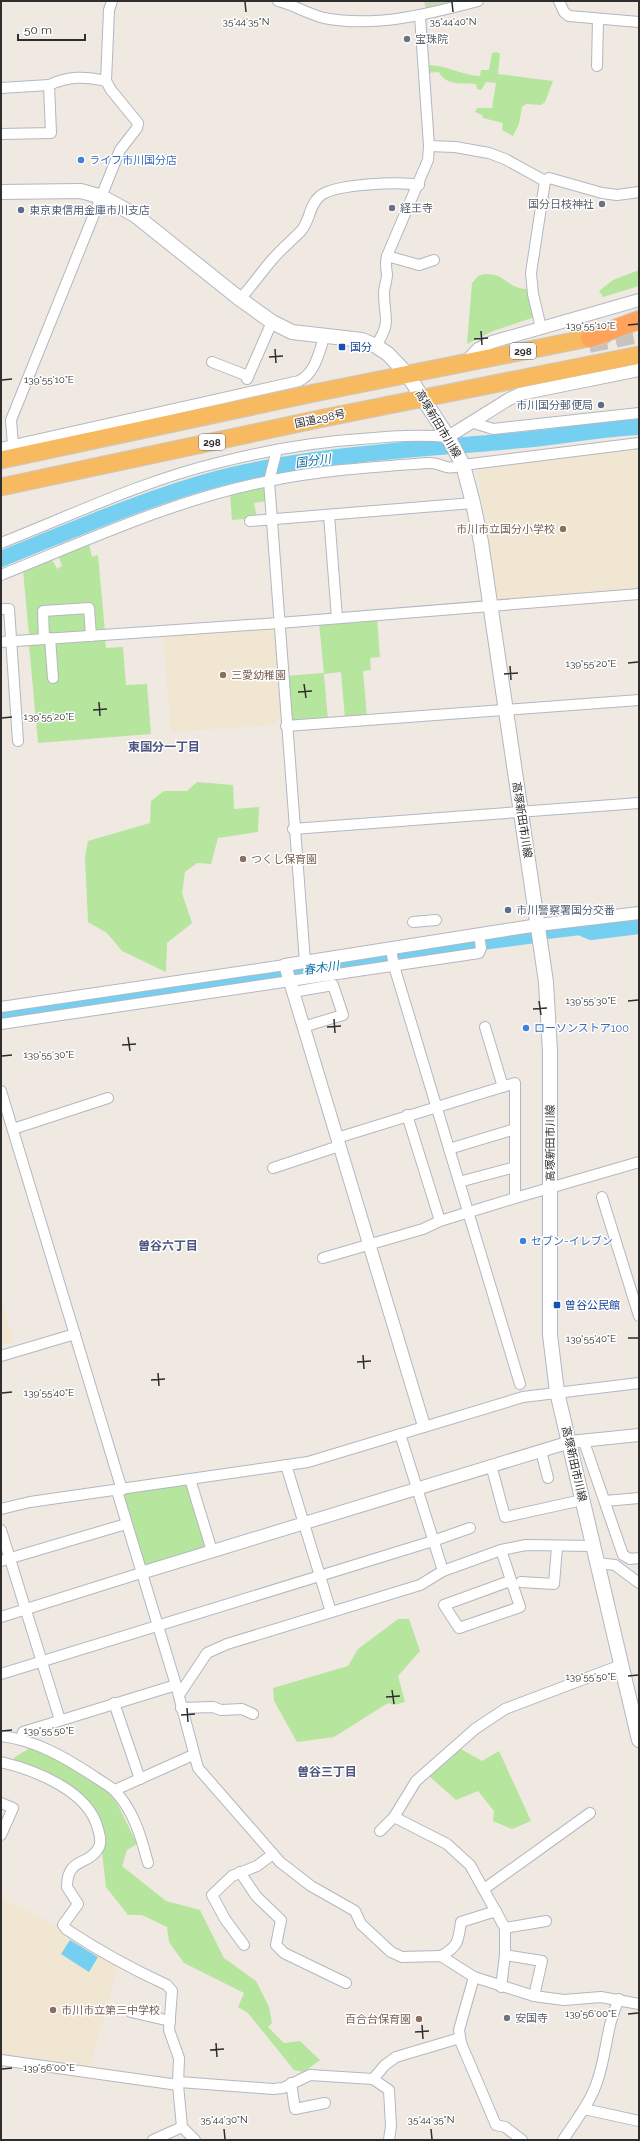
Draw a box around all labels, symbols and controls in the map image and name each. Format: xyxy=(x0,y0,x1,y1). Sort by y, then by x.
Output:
scale bar xyxy=(18,16,85,42)
text: 35°44'35"N xyxy=(223,16,269,27)
text: 35°44'40"N xyxy=(430,16,476,27)
text: 50 m xyxy=(24,23,52,37)
place label: 宝珠院 xyxy=(415,33,448,46)
marker: 宝珠院 xyxy=(402,34,412,44)
place label: ライフ市川国分店 xyxy=(89,154,177,167)
marker: ライフ市川国分店 xyxy=(76,155,86,165)
place label: 国分日枝神社 xyxy=(528,198,594,211)
marker: 国分日枝神社 xyxy=(597,199,607,209)
place label: 経王寺 xyxy=(400,202,433,215)
marker: 経王寺 xyxy=(387,203,397,213)
place label: 東京東信用金庫市川支店 xyxy=(29,204,150,217)
marker: 東京東信用金庫市川支店 xyxy=(16,205,26,215)
text: 139°55'10"E xyxy=(566,320,616,331)
place label: 国分 xyxy=(350,341,372,354)
marker: 国分 xyxy=(337,342,347,352)
road number: 298 xyxy=(510,343,536,359)
text: 139°55'10"E xyxy=(24,374,74,385)
street label: 高塚新田市川線 xyxy=(413,388,463,460)
place label: 市川国分郵便局 xyxy=(516,399,593,412)
marker: 市川国分郵便局 xyxy=(596,400,606,410)
street label: 国道298号 xyxy=(293,407,347,431)
road number: 298 xyxy=(199,434,225,450)
water label: 国分川 xyxy=(294,451,334,470)
place label: 市川市立国分小学校 xyxy=(456,523,555,536)
marker: 市川市立国分小学校 xyxy=(558,524,568,534)
text: 139°55'20"E xyxy=(566,658,616,669)
place label: 三愛幼稚園 xyxy=(231,669,286,682)
marker: 三愛幼稚園 xyxy=(218,670,228,680)
text: 139°55'20"E xyxy=(24,711,74,722)
district label: 東国分一丁目 xyxy=(128,740,200,754)
street label: 高塚新田市川線 xyxy=(510,781,534,859)
place label: つくし保育園 xyxy=(251,853,317,866)
marker: つくし保育園 xyxy=(238,854,248,864)
place label: 市川警察署国分交番 xyxy=(516,904,615,917)
marker: 市川警察署国分交番 xyxy=(503,905,513,915)
water label: 春木川 xyxy=(302,958,342,977)
text: 139°55'30"E xyxy=(566,995,616,1006)
place label: ローソンストア100 xyxy=(534,1022,629,1035)
marker: ローソンストア100 xyxy=(521,1023,531,1033)
text: 139°55'30"E xyxy=(24,1049,74,1060)
street label: 高塚新田市川線 xyxy=(544,1105,557,1182)
place label: セブン-イレブン xyxy=(531,1235,613,1248)
marker: セブン-イレブン xyxy=(518,1236,528,1246)
district label: 曽谷六丁目 xyxy=(138,1239,198,1253)
place label: 曽谷公民館 xyxy=(565,1299,620,1312)
marker: 曽谷公民館 xyxy=(552,1300,562,1310)
text: 139°55'40"E xyxy=(566,1333,616,1344)
text: 139°55'40"E xyxy=(24,1387,74,1398)
street label: 高塚新田市川線 xyxy=(559,1425,589,1503)
text: 139°55'50"E xyxy=(566,1671,616,1682)
text: 139°55'50"E xyxy=(24,1725,74,1736)
district label: 曽谷三丁目 xyxy=(297,1765,357,1779)
place label: 市川市立第三中学校 xyxy=(61,2004,160,2017)
marker: 市川市立第三中学校 xyxy=(48,2005,58,2015)
text: 139°56'00"E xyxy=(565,2008,617,2019)
place label: 安国寺 xyxy=(515,2012,548,2025)
place label: 百合台保育園 xyxy=(345,2013,411,2026)
marker: 安国寺 xyxy=(502,2013,512,2023)
marker: 百合台保育園 xyxy=(414,2014,424,2024)
text: 139°56'00"E xyxy=(23,2062,75,2073)
text: 35°44'30"N xyxy=(200,2114,248,2125)
text: 35°44'35"N xyxy=(408,2114,454,2125)

